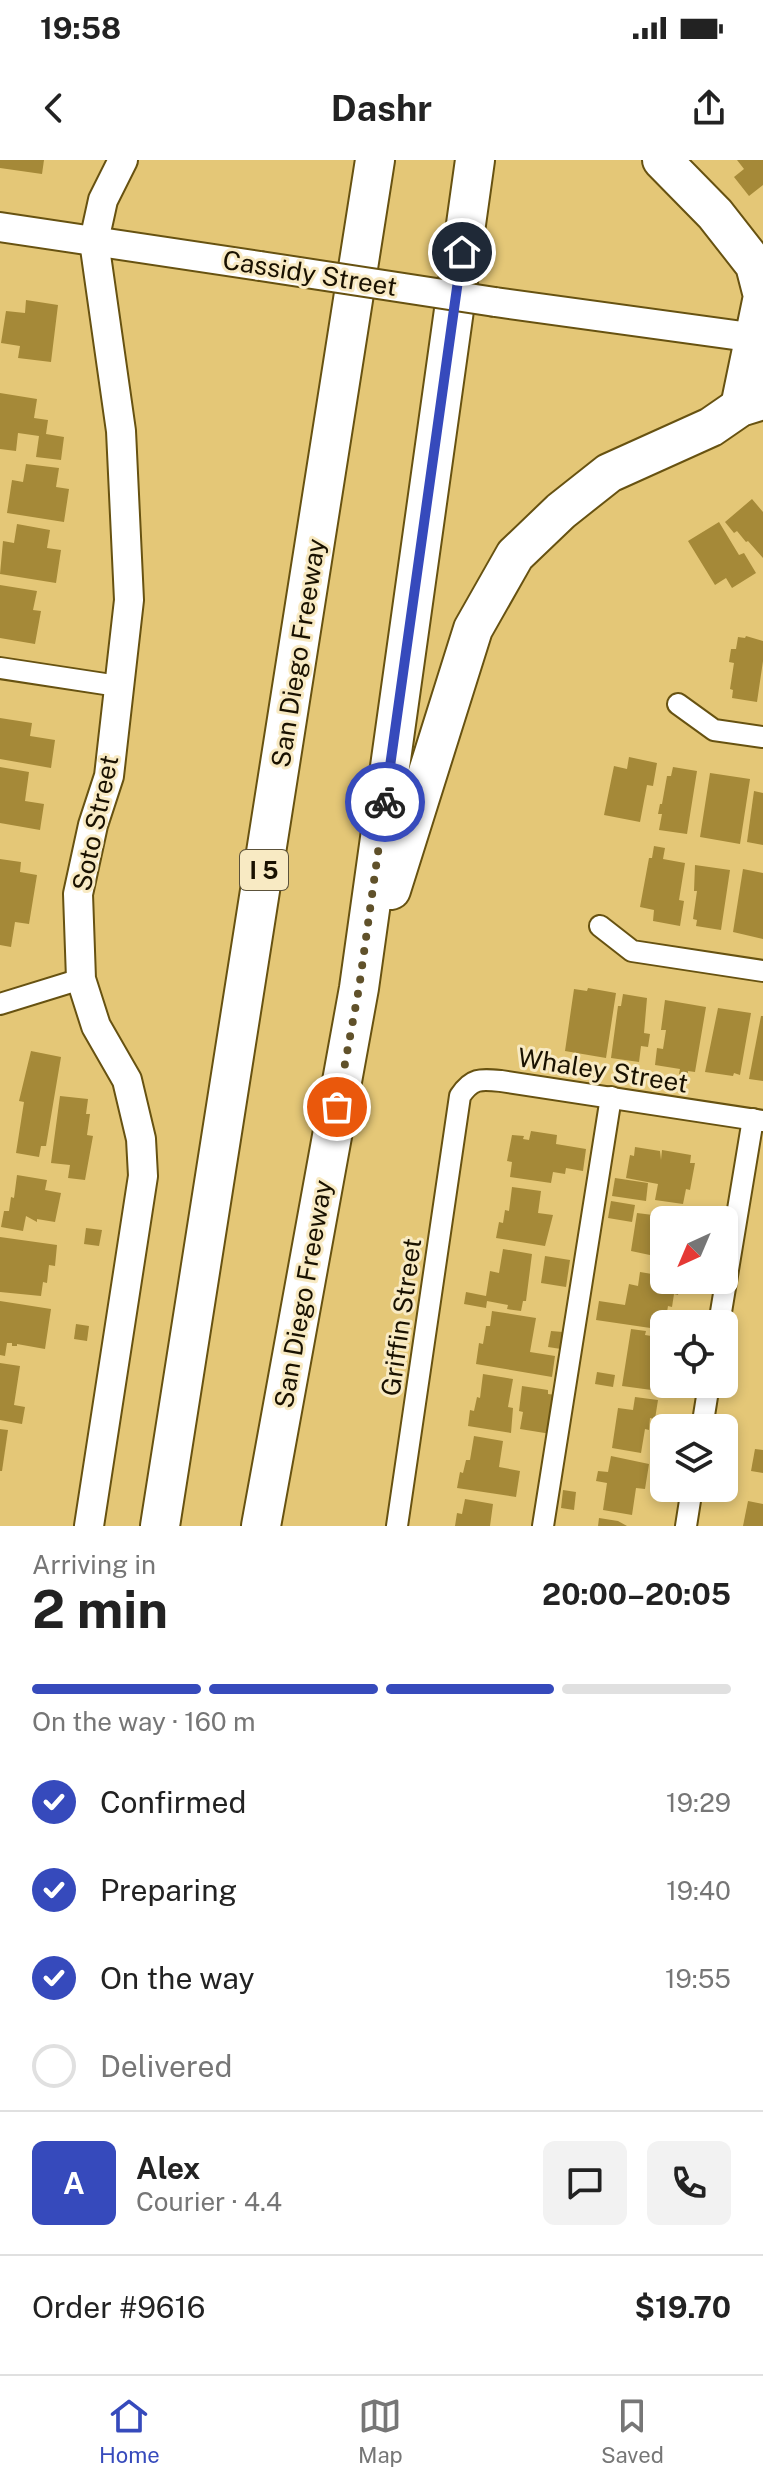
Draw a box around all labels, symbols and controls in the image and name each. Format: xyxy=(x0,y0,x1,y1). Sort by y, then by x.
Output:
text: 19:58 xyxy=(40,10,121,46)
icon: back xyxy=(32,86,76,130)
icon: share xyxy=(687,86,731,130)
text: Dashr xyxy=(331,87,432,129)
pin xyxy=(428,218,496,286)
icon: home xyxy=(440,230,484,274)
street label: Cassidy Street xyxy=(221,244,399,302)
street label: San Diego Freeway xyxy=(265,536,331,770)
street label: Soto Street xyxy=(65,752,125,894)
courier xyxy=(345,762,425,842)
icon: bike xyxy=(363,780,407,824)
road number: I 5 xyxy=(240,850,288,890)
street label: Whaley Street xyxy=(516,1041,690,1099)
pin xyxy=(303,1073,371,1141)
icon: bag xyxy=(315,1085,359,1129)
street label: San Diego Freeway xyxy=(268,1177,338,1411)
north arrow xyxy=(650,1206,738,1294)
map controls xyxy=(650,1206,738,1502)
street label: Griffin Street xyxy=(375,1236,427,1398)
button: locate xyxy=(650,1310,738,1398)
button: layers xyxy=(650,1414,738,1502)
text: Arriving in xyxy=(32,1549,156,1580)
text: 20:00–20:05 xyxy=(542,1576,731,1612)
text: 2 min xyxy=(32,1579,168,1640)
text: On the way · 160 m xyxy=(32,1706,256,1737)
icon: check xyxy=(32,1780,76,1824)
text: Confirmed xyxy=(100,1784,246,1820)
text: 19:29 xyxy=(666,1787,731,1818)
icon: check xyxy=(32,1868,76,1912)
text: Preparing xyxy=(100,1872,237,1908)
text: 19:40 xyxy=(666,1875,731,1906)
icon: check xyxy=(32,1956,76,2000)
text: On the way xyxy=(100,1960,254,1996)
text: 19:55 xyxy=(665,1963,731,1994)
text: Delivered xyxy=(100,2048,232,2084)
button: chat xyxy=(543,2141,627,2225)
button: phone xyxy=(647,2141,731,2225)
text: Alex xyxy=(136,2150,200,2186)
text: A xyxy=(63,2165,85,2201)
text: Courier · 4.4 xyxy=(136,2186,282,2217)
text: Order #9616 xyxy=(32,2289,205,2325)
text: $19.70 xyxy=(635,2289,731,2325)
tab: Home xyxy=(99,2394,160,2468)
tab: Map xyxy=(358,2394,403,2468)
tab: Saved xyxy=(601,2394,664,2468)

